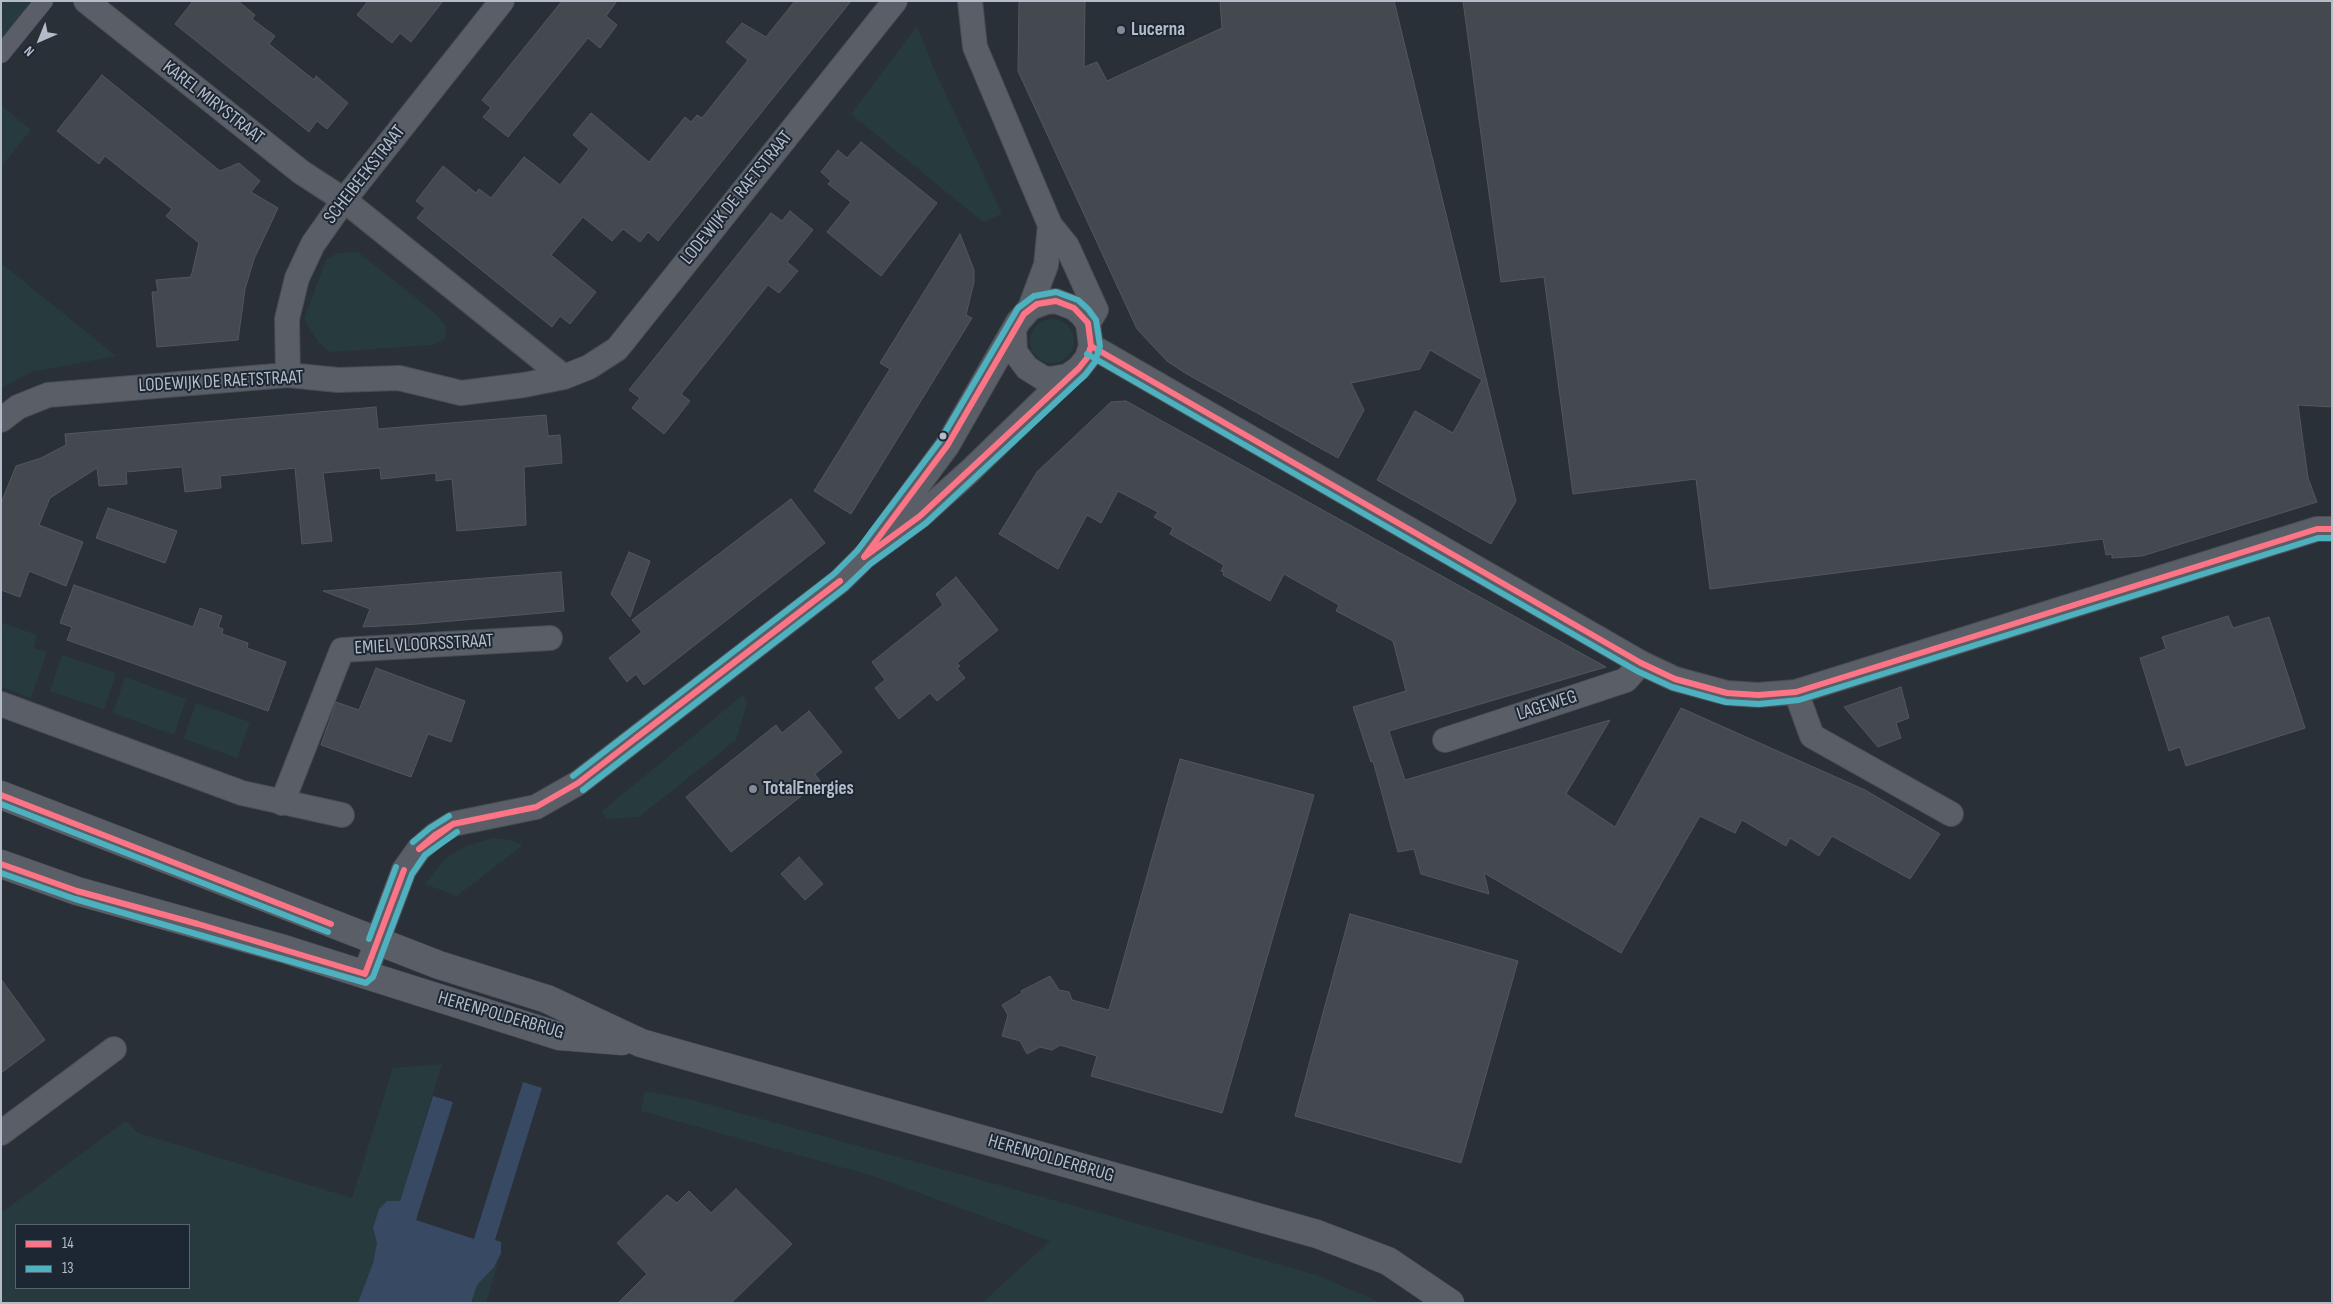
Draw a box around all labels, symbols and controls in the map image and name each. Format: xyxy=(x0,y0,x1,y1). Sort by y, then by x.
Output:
north arrow xyxy=(15,15,65,65)
place label: Lucerna xyxy=(1131,19,1185,41)
marker: Lucerna xyxy=(1115,24,1127,36)
text: N xyxy=(21,42,38,60)
street label: KAREL MIRYSTRAAT xyxy=(158,56,268,150)
street label: SCHEIBEEKSTRAAT xyxy=(319,121,411,229)
street label: LODEWIJK DE RAETSTRAAT xyxy=(676,127,798,269)
street label: LODEWIJK DE RAETSTRAAT xyxy=(138,366,304,398)
unlabelled marker xyxy=(938,431,948,441)
street label: EMIEL VLOORSSTRAAT xyxy=(354,630,494,660)
street label: LAGEWEG xyxy=(1514,686,1580,726)
place label: TotalEnergies xyxy=(763,778,854,800)
marker: TotalEnergies xyxy=(747,783,759,795)
street label: HERENPOLDERBRUG xyxy=(435,987,567,1045)
street label: HERENPOLDERBRUG xyxy=(985,1130,1117,1188)
legend xyxy=(15,1224,190,1289)
text: 14 xyxy=(62,1234,74,1253)
text: 13 xyxy=(62,1259,74,1278)

